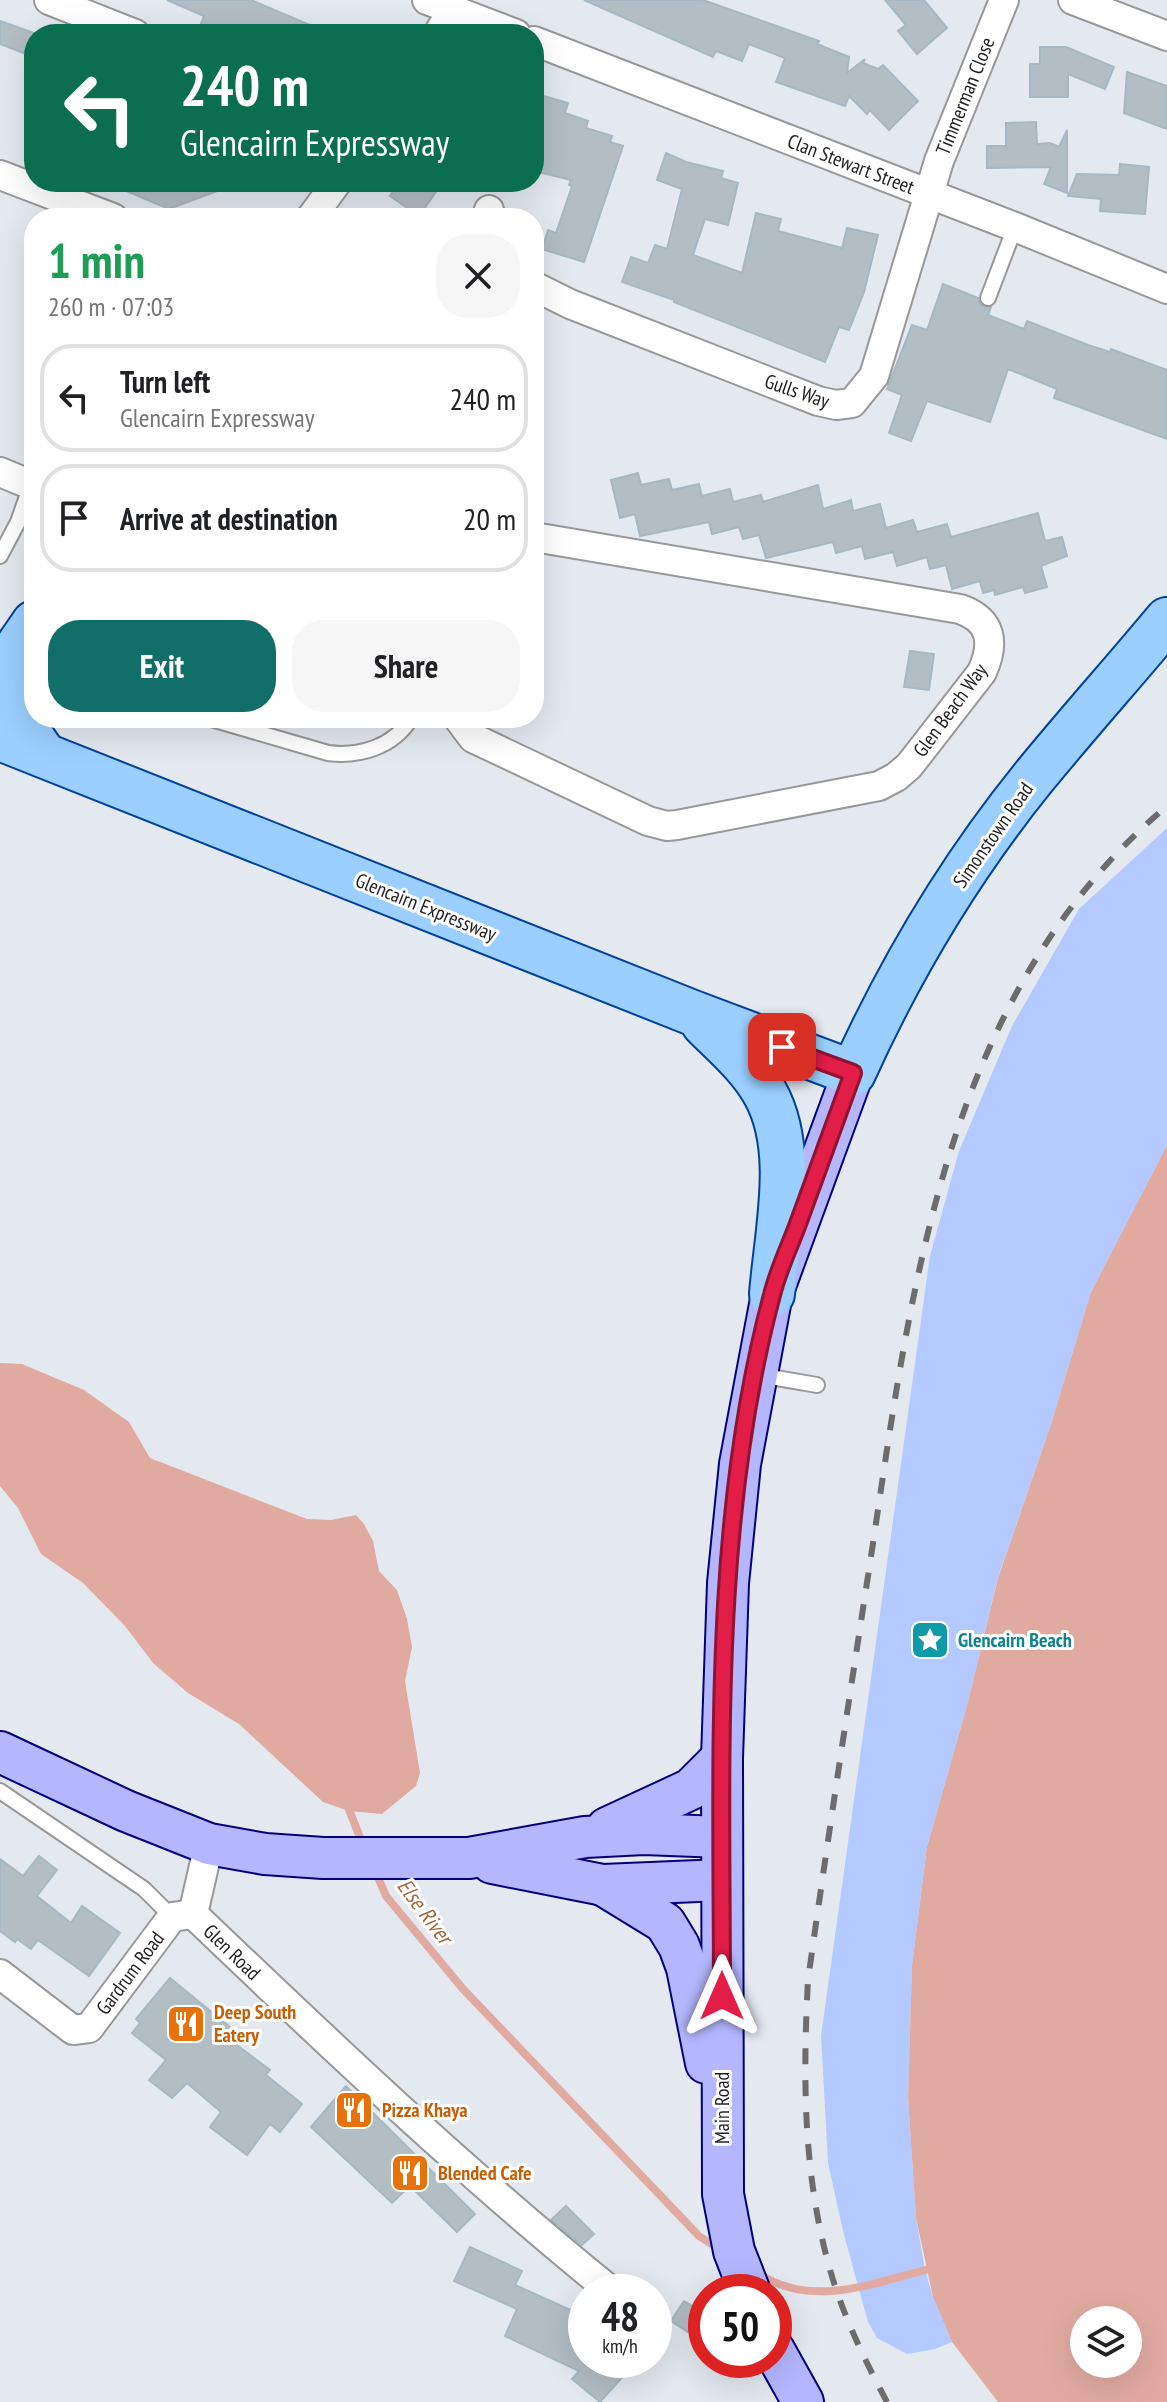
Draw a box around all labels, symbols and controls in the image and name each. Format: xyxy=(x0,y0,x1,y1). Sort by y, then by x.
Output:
street label: Timmerman Close xyxy=(930,33,1000,159)
text: 240 m xyxy=(180,49,309,121)
icon: left xyxy=(48,56,152,160)
text: Glencairn Expressway xyxy=(180,119,449,166)
street label: Clan Stewart Street xyxy=(784,128,919,200)
text: 1 min xyxy=(48,229,145,291)
button: close xyxy=(436,234,520,318)
text: 260 m · 07:03 xyxy=(48,290,174,323)
text: Turn left xyxy=(120,362,210,401)
street label: Gulls Way xyxy=(761,368,833,414)
icon: left xyxy=(52,376,96,420)
text: 240 m xyxy=(450,379,516,418)
text: Glencairn Expressway xyxy=(120,401,314,434)
icon: arrive xyxy=(52,496,96,540)
text: Arrive at destination xyxy=(120,499,338,538)
text: 20 m xyxy=(463,499,516,538)
button: Exit xyxy=(48,620,276,712)
button: Share xyxy=(292,620,520,712)
street label: Glen Beach Way xyxy=(907,658,993,762)
street label: Simonstown Road xyxy=(947,777,1039,893)
street label: Glencairn Expressway xyxy=(352,867,501,947)
pin xyxy=(748,1013,816,1081)
icon: arrive xyxy=(760,1025,804,1069)
place icon: Glencairn Beach xyxy=(909,1619,951,1661)
place label: Glencairn Beach xyxy=(958,1627,1072,1653)
water label: Else River xyxy=(391,1873,460,1952)
street label: Glen Road xyxy=(198,1918,266,1986)
street label: Gardrum Road xyxy=(90,1926,170,2020)
position arrow xyxy=(680,1954,764,2038)
place label: Deep South Eatery xyxy=(214,1999,296,2048)
restaurant icon: Deep South Eatery xyxy=(165,2003,207,2045)
street label: Main Road xyxy=(709,2072,735,2144)
restaurant icon: Pizza Khaya xyxy=(333,2089,375,2131)
place label: Pizza Khaya xyxy=(382,2097,468,2123)
restaurant icon: Blended Cafe xyxy=(389,2152,431,2194)
place label: Blended Cafe xyxy=(438,2160,532,2186)
speed limit sign: 50 xyxy=(688,2274,792,2378)
text: 48 xyxy=(601,2290,639,2342)
map controls xyxy=(1070,2306,1142,2378)
button: layers xyxy=(1070,2306,1142,2378)
text: km/h xyxy=(602,2333,638,2359)

